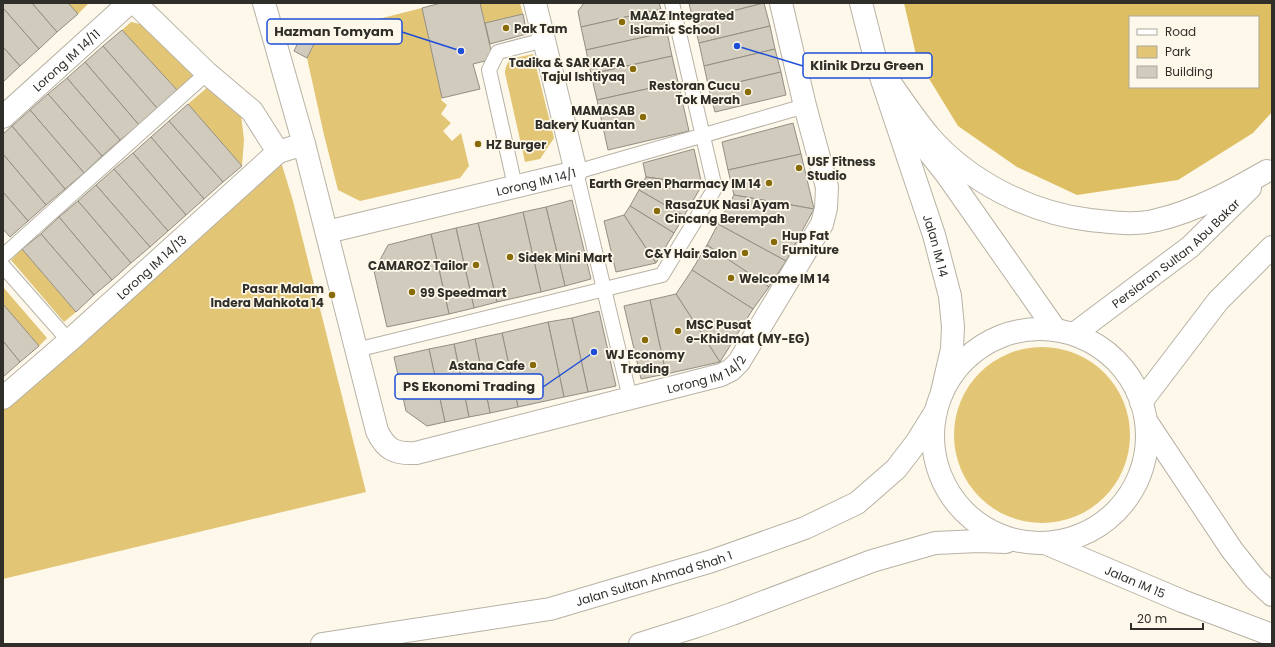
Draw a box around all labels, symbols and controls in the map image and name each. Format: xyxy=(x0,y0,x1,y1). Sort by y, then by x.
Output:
place label: MAAZ Integrated Islamic School xyxy=(630,7,734,38)
legend xyxy=(1129,16,1259,88)
marker: MAAZ Integrated Islamic School xyxy=(617,17,627,27)
callout: Hazman Tomyam xyxy=(267,19,402,44)
place label: Pak Tam xyxy=(514,20,568,37)
text: Hazman Tomyam xyxy=(274,22,394,41)
marker: Pak Tam xyxy=(501,23,511,33)
text: Road xyxy=(1165,23,1196,40)
street label: Lorong IM 14/11 xyxy=(29,25,103,95)
text: Park xyxy=(1165,43,1192,60)
callout: Klinik Drzu Green xyxy=(803,53,932,78)
place label: Tadika & SAR KAFA Tajul Ishtiyaq xyxy=(509,54,625,85)
text: Klinik Drzu Green xyxy=(810,56,924,75)
text: Building xyxy=(1165,63,1213,80)
marker: Tadika & SAR KAFA Tajul Ishtiyaq xyxy=(628,64,638,74)
place label: Restoran Cucu Tok Merah xyxy=(649,77,740,108)
marker: Restoran Cucu Tok Merah xyxy=(743,87,753,97)
place label: MAMASAB Bakery Kuantan xyxy=(535,102,635,133)
marker: MAMASAB Bakery Kuantan xyxy=(638,112,648,122)
place label: HZ Burger xyxy=(486,136,546,153)
marker: HZ Burger xyxy=(473,139,483,149)
place label: USF Fitness Studio xyxy=(807,153,876,184)
marker: USF Fitness Studio xyxy=(794,163,804,173)
street label: Lorong IM 14/1 xyxy=(494,164,578,199)
place label: Earth Green Pharmacy IM 14 xyxy=(589,175,761,192)
marker: Earth Green Pharmacy IM 14 xyxy=(764,178,774,188)
street label: Persiaran Sultan Abu Bakar xyxy=(1108,194,1243,311)
place label: RasaZUK Nasi Ayam Cincang Berempah xyxy=(665,196,790,227)
marker: RasaZUK Nasi Ayam Cincang Berempah xyxy=(652,206,662,216)
street label: Jalan IM 14 xyxy=(919,212,953,279)
place label: Hup Fat Furniture xyxy=(782,227,840,258)
street label: Lorong IM 14/13 xyxy=(113,231,190,303)
marker: Hup Fat Furniture xyxy=(769,237,779,247)
place label: C&Y Hair Salon xyxy=(645,245,737,262)
marker: C&Y Hair Salon xyxy=(740,248,750,258)
place label: Sidek Mini Mart xyxy=(518,249,612,266)
marker: Sidek Mini Mart xyxy=(505,252,515,262)
place label: CAMAROZ Tailor xyxy=(368,257,468,274)
marker: CAMAROZ Tailor xyxy=(471,260,481,270)
place label: Welcome IM 14 xyxy=(739,270,830,287)
marker: Welcome IM 14 xyxy=(726,273,736,283)
place label: Pasar Malam Indera Mahkota 14 xyxy=(210,280,324,311)
place label: 99 Speedmart xyxy=(420,284,507,301)
marker: 99 Speedmart xyxy=(407,287,417,297)
marker: Pasar Malam Indera Mahkota 14 xyxy=(327,290,337,300)
place label: MSC Pusat e-Khidmat (MY-EG) xyxy=(686,316,810,347)
marker: MSC Pusat e-Khidmat (MY-EG) xyxy=(673,326,683,336)
marker: WJ Economy Trading xyxy=(640,335,650,345)
place label: WJ Economy Trading xyxy=(605,346,685,377)
street label: Lorong IM 14/2 xyxy=(665,352,750,397)
place label: Astana Cafe xyxy=(449,357,526,374)
marker: Astana Cafe xyxy=(528,360,538,370)
callout: PS Ekonomi Trading xyxy=(395,374,543,399)
text: PS Ekonomi Trading xyxy=(403,377,535,396)
street label: Jalan Sultan Ahmad Shah 1 xyxy=(573,546,734,610)
street label: Jalan IM 15 xyxy=(1102,561,1168,602)
scale bar xyxy=(1131,605,1203,631)
text: 20 m xyxy=(1137,610,1167,627)

